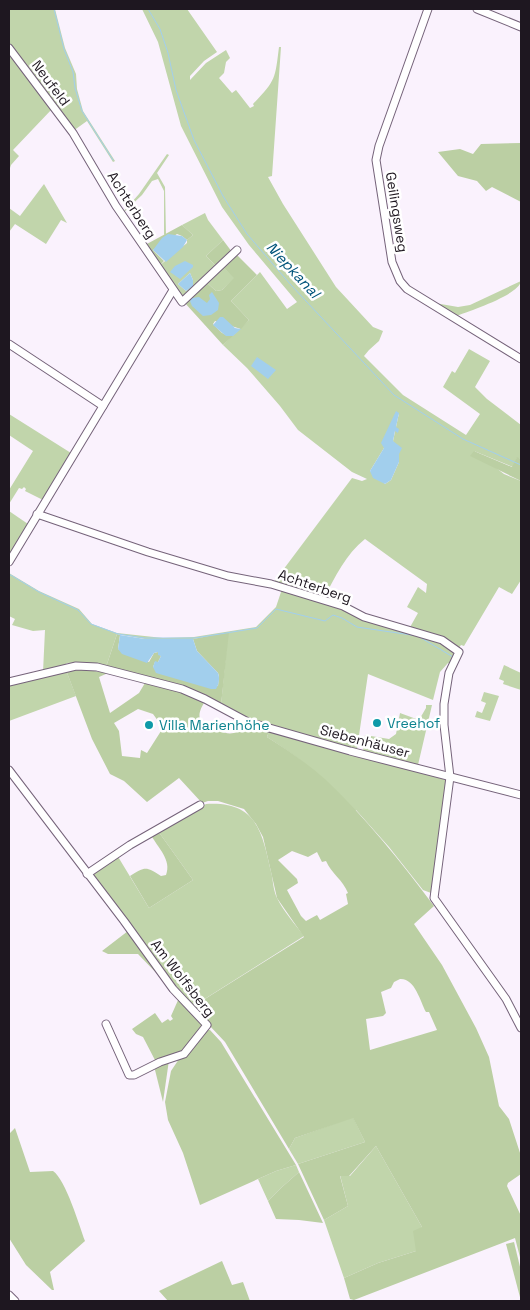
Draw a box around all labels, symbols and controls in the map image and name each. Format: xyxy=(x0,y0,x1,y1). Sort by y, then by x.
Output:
street label: Neufeld xyxy=(28,57,74,109)
street label: Achterberg xyxy=(104,168,160,242)
street label: Geilingsweg xyxy=(382,171,412,253)
water label: Niepkanal xyxy=(262,238,326,304)
street label: Achterberg xyxy=(276,565,354,607)
place label: Vreehof xyxy=(387,714,440,732)
place label: Villa Marienhöhe xyxy=(159,716,269,734)
marker: Vreehof xyxy=(371,717,383,729)
marker: Villa Marienhöhe xyxy=(143,719,155,731)
street label: Siebenhäuser xyxy=(318,720,412,762)
street label: Am Wolfsberg xyxy=(147,936,219,1020)

